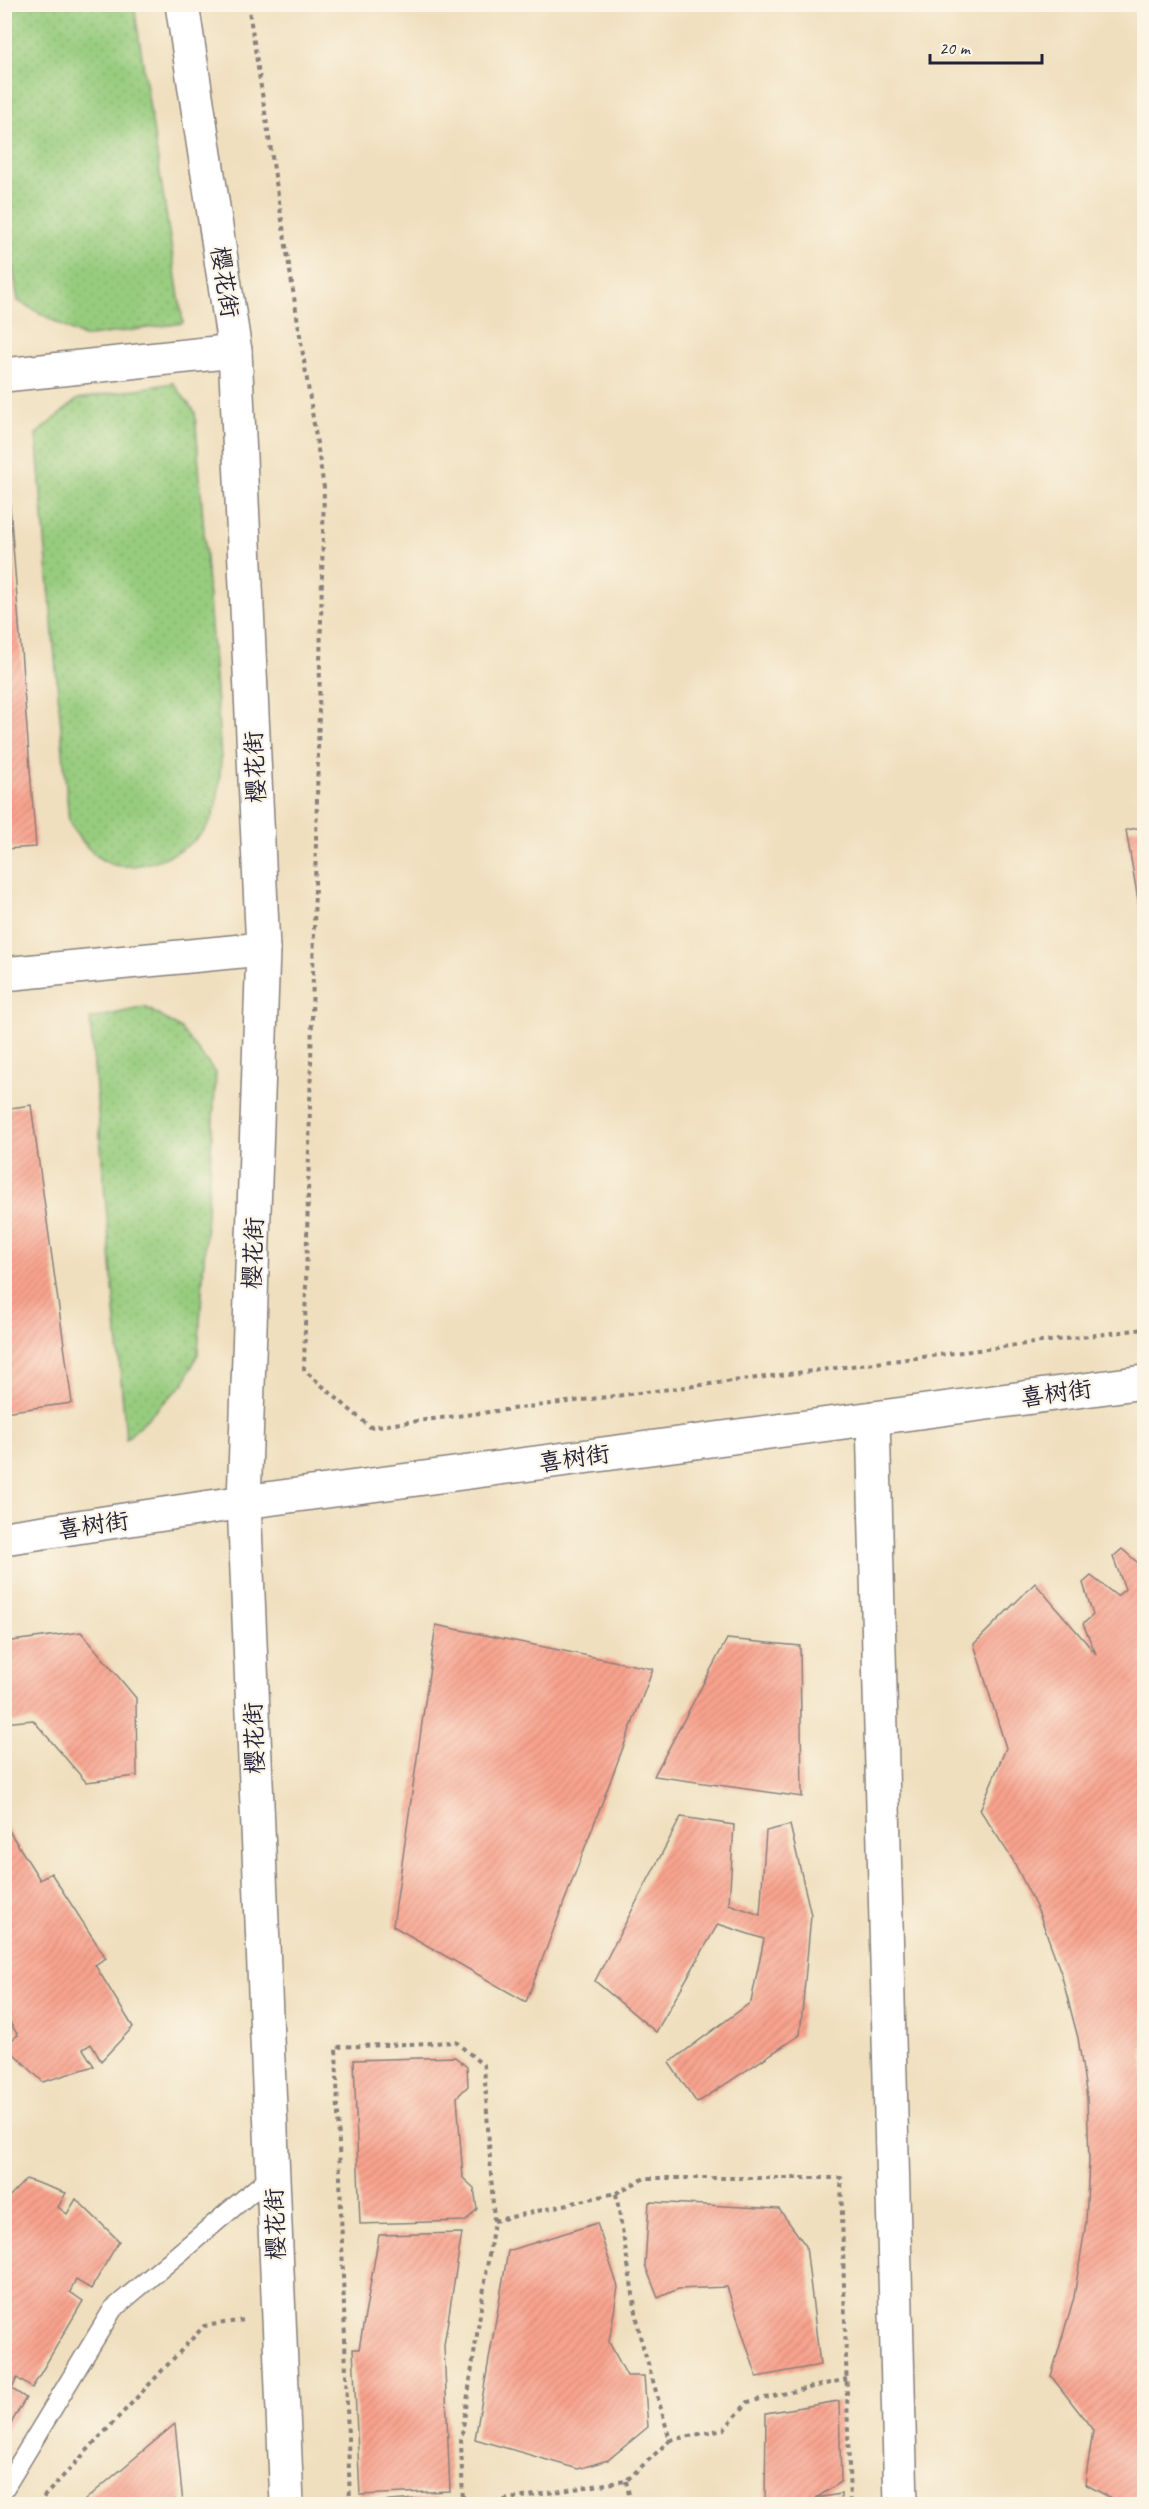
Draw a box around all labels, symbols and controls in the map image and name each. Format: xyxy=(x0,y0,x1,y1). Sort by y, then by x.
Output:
scale bar xyxy=(930,27,1042,65)
text: 20 m xyxy=(939,37,972,59)
street label: 樱花街 xyxy=(205,244,245,320)
street label: 樱花街 xyxy=(238,730,272,804)
street label: 樱花街 xyxy=(237,1216,269,1290)
street label: 喜树街 xyxy=(1018,1373,1094,1413)
street label: 喜树街 xyxy=(536,1438,612,1478)
street label: 喜树街 xyxy=(55,1505,131,1545)
street label: 樱花街 xyxy=(238,1701,270,1775)
street label: 樱花街 xyxy=(259,2187,291,2261)

